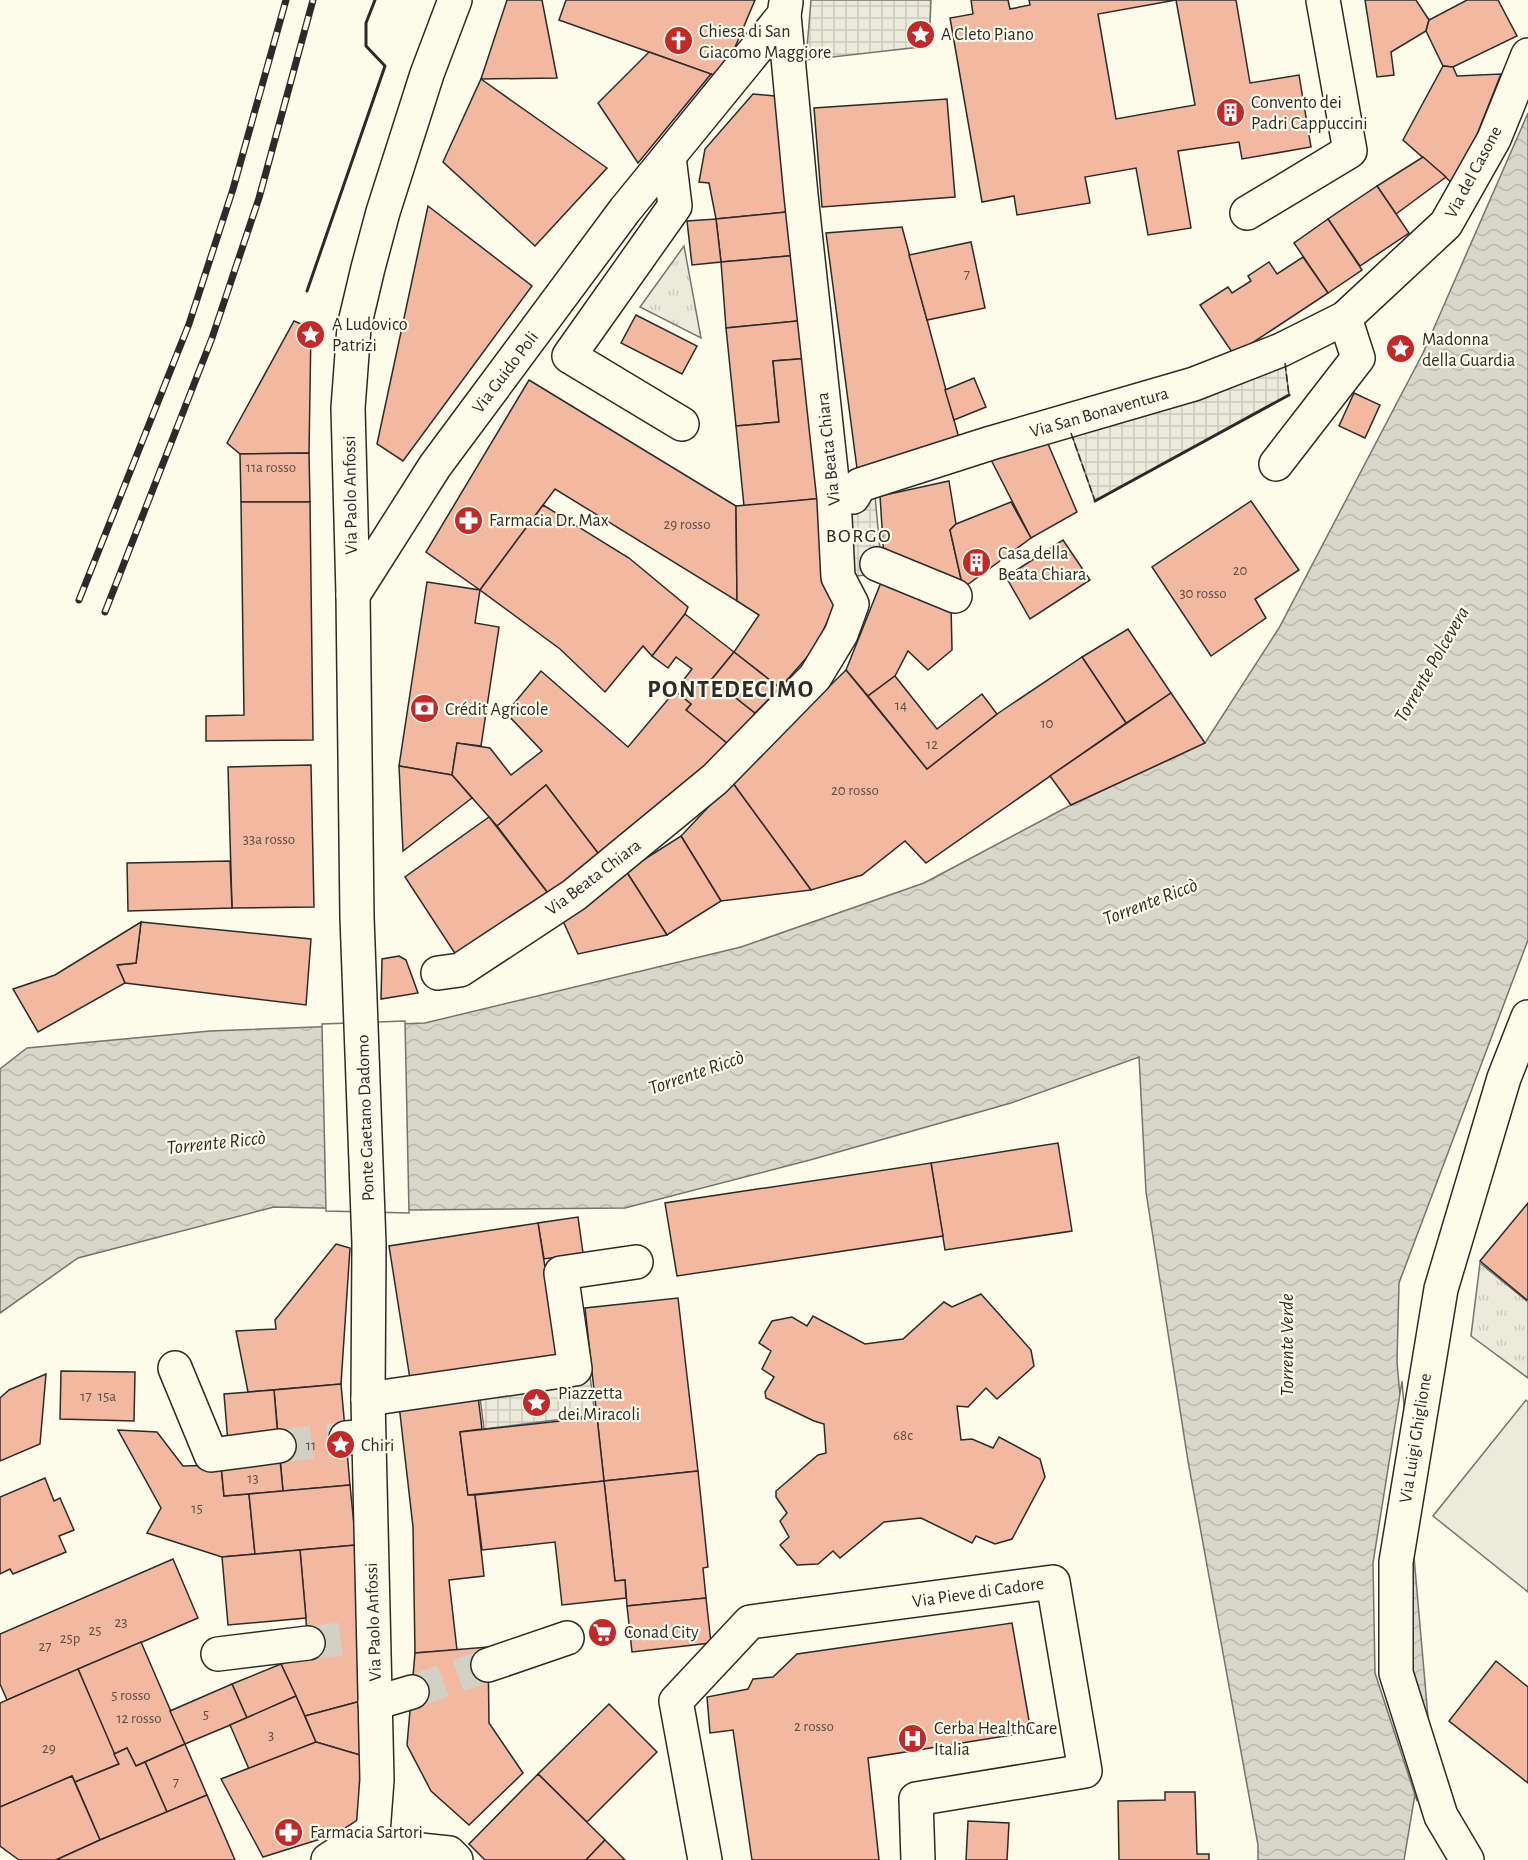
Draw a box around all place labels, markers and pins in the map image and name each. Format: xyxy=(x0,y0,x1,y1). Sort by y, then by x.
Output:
place icon: A Cleto Piano xyxy=(904,18,936,50)
place label: Chiesa di San Giacomo Maggiore xyxy=(699,23,831,62)
church icon: Chiesa di San Giacomo Maggiore xyxy=(662,25,694,57)
place label: A Cleto Piano xyxy=(941,26,1034,44)
place label: Convento dei Padri Cappuccini xyxy=(1251,94,1368,133)
building icon: Convento dei Padri Cappuccini xyxy=(1214,96,1246,128)
place label: A Ludovico Patrizi xyxy=(332,316,408,355)
place icon: A Ludovico Patrizi xyxy=(295,318,327,350)
place label: Madonna della Guardia xyxy=(1422,331,1515,370)
place icon: Madonna della Guardia xyxy=(1385,333,1417,365)
pharmacy icon: Farmacia Dr. Max xyxy=(452,504,484,536)
place label: Farmacia Dr. Max xyxy=(489,512,609,530)
place label: Casa della Beata Chiara xyxy=(998,545,1086,584)
building icon: Casa della Beata Chiara xyxy=(961,547,993,579)
bank icon: Crédit Agricole xyxy=(408,693,440,725)
place label: Crédit Agricole xyxy=(445,701,548,719)
place label: Piazzetta dei Miracoli xyxy=(558,1385,640,1424)
place icon: Piazzetta dei Miracoli xyxy=(521,1387,553,1419)
place icon: Chiri xyxy=(324,1429,356,1461)
place label: Chiri xyxy=(361,1437,394,1455)
supermarket icon: Conad City xyxy=(587,1616,619,1648)
place label: Conad City xyxy=(624,1624,699,1642)
place label: Cerba HealthCare Italia xyxy=(934,1720,1057,1759)
hospital icon: Cerba HealthCare Italia xyxy=(897,1722,929,1754)
pharmacy icon: Farmacia Sartori xyxy=(273,1816,305,1848)
place label: Farmacia Sartori xyxy=(310,1824,423,1842)

